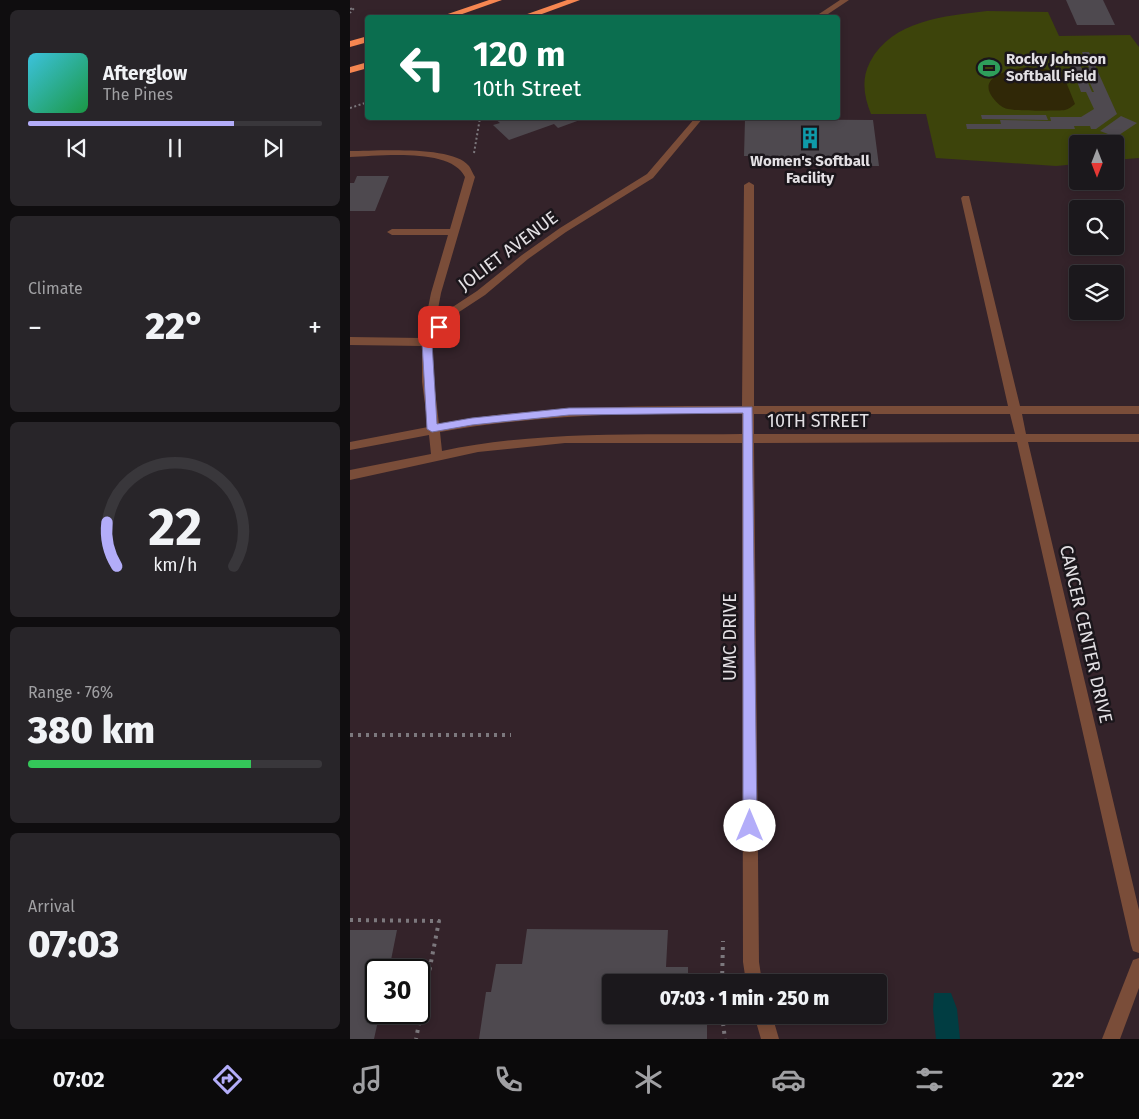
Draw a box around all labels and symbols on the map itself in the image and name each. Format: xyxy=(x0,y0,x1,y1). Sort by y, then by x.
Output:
place label: Rocky Johnson Softball Field xyxy=(1006,50,1106,85)
sports icon: Rocky Johnson Softball Field xyxy=(976,55,1002,81)
building icon: Women's Softball Facility xyxy=(797,125,823,151)
north arrow xyxy=(1069,135,1124,190)
place label: Women's Softball Facility xyxy=(750,152,870,187)
street label: JOLIET AVENUE xyxy=(454,206,562,296)
pin xyxy=(418,306,460,348)
street label: 10TH STREET xyxy=(767,410,870,432)
street label: CANCER CENTER DRIVE xyxy=(1055,543,1117,725)
street label: UMC DRIVE xyxy=(719,593,741,681)
position arrow xyxy=(723,799,775,851)
speed limit sign: 30 xyxy=(365,959,430,1024)

